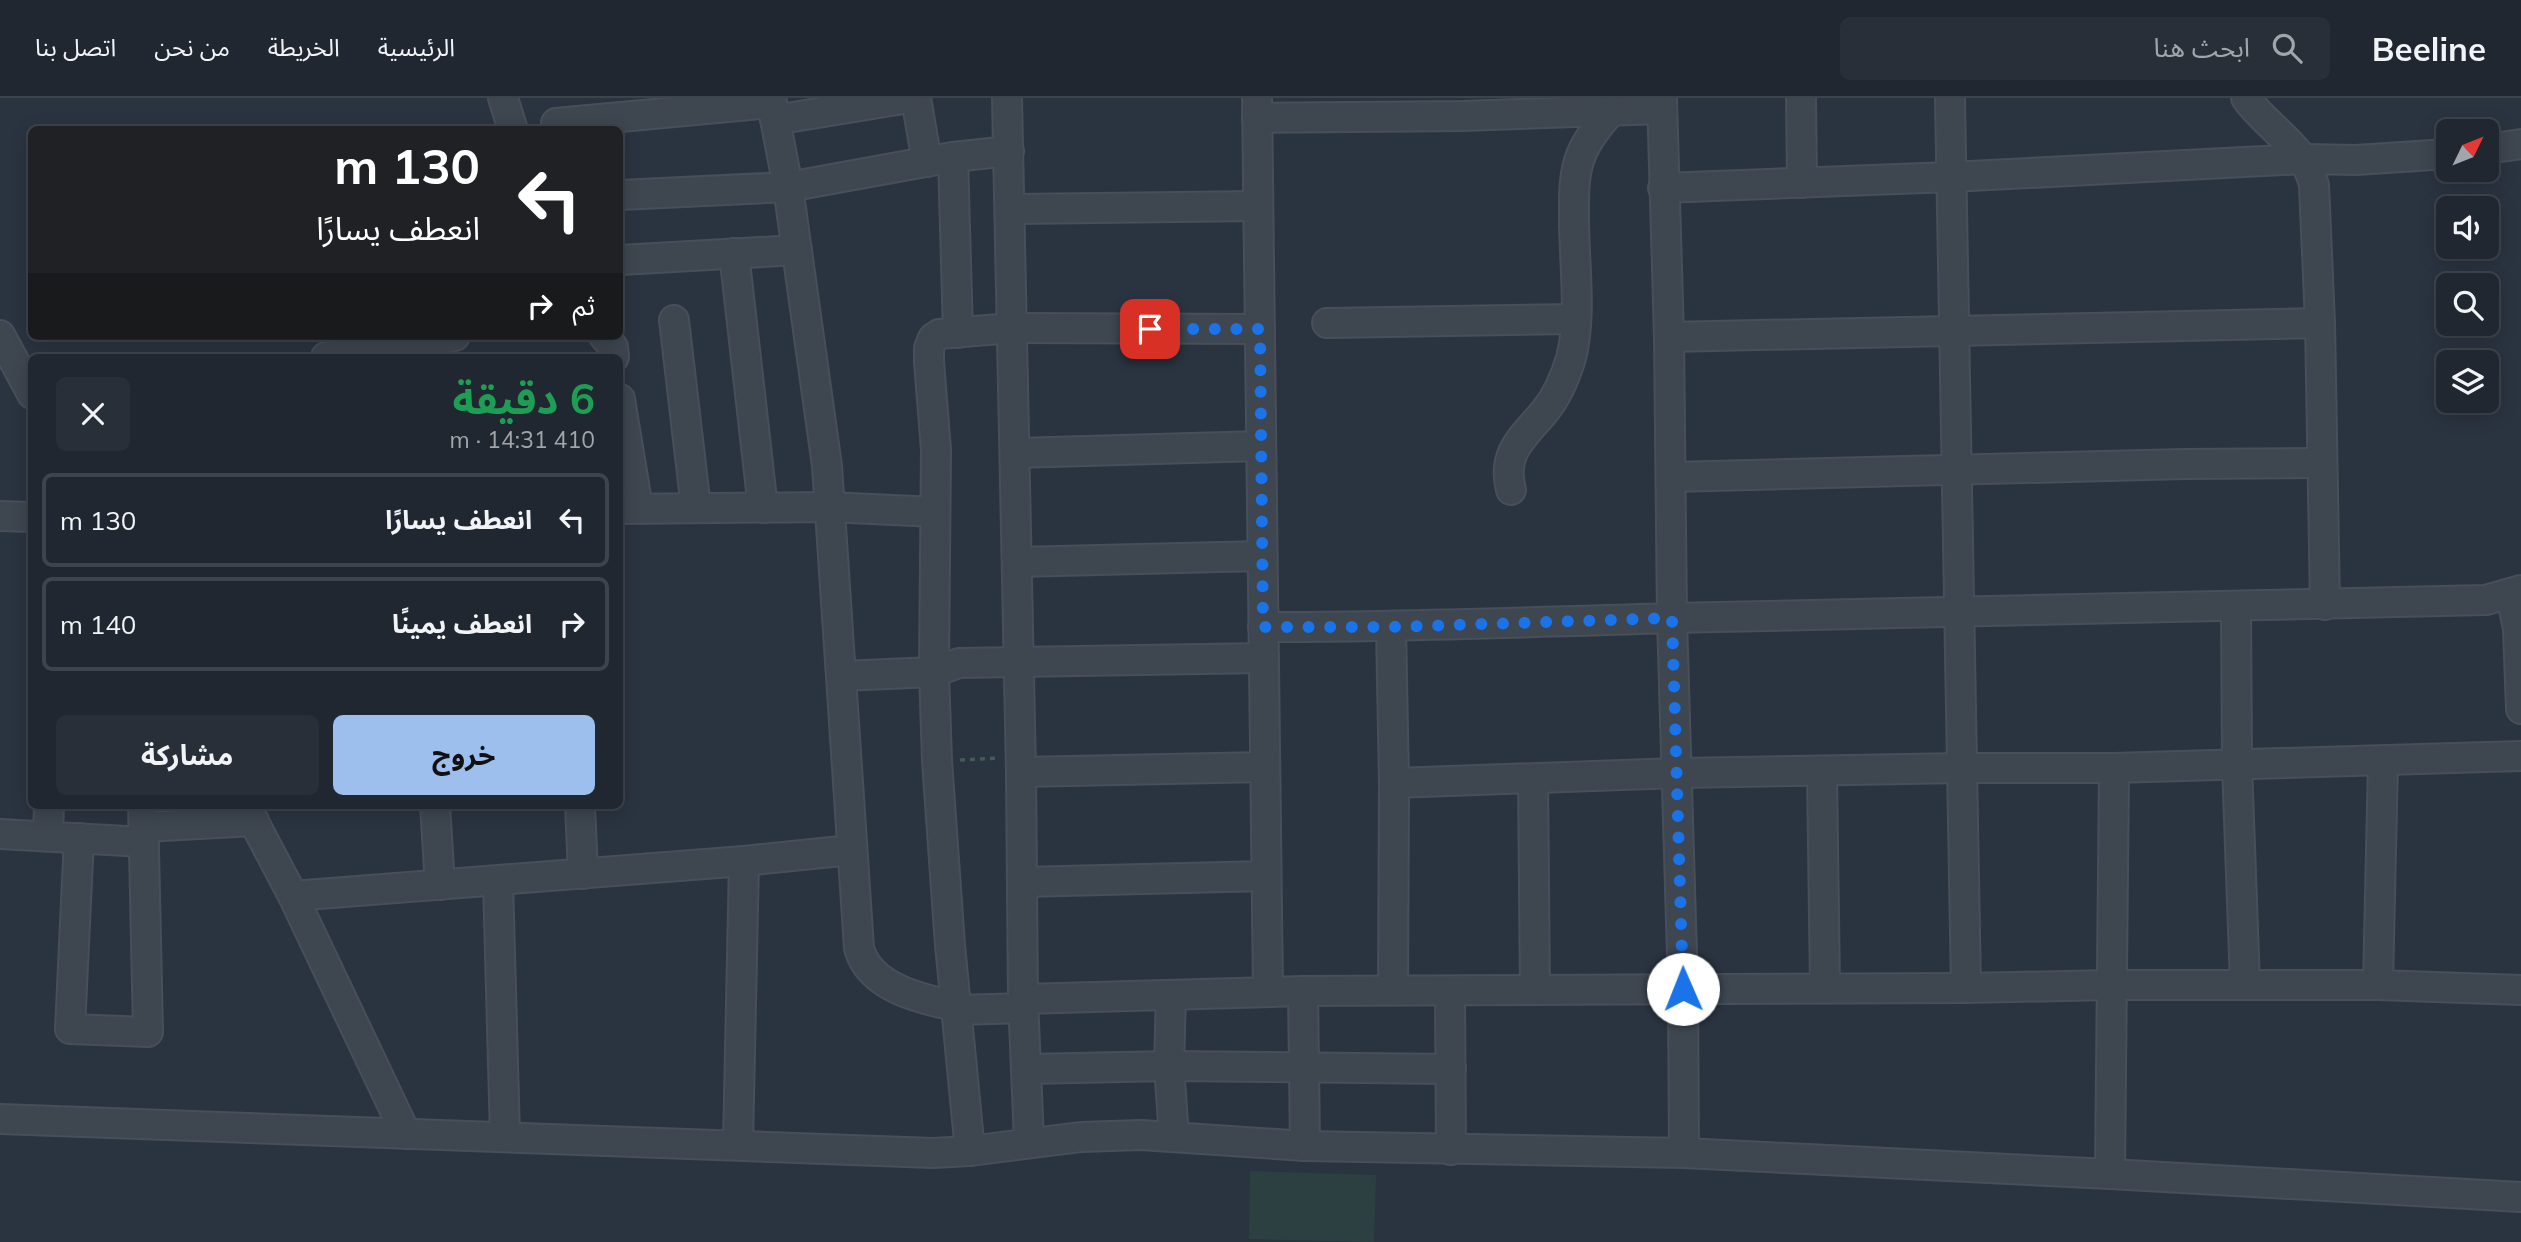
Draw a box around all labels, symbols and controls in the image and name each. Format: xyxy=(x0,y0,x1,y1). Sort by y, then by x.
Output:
search box xyxy=(1840,17,2330,80)
text: Beeline xyxy=(2372,28,2486,69)
icon: search xyxy=(2268,29,2306,67)
text: ابحث هنا xyxy=(2153,31,2250,64)
text: اتصل بنا xyxy=(35,32,116,62)
text: من نحن xyxy=(154,32,230,62)
text: الخريطة xyxy=(268,32,340,62)
text: الرئيسية xyxy=(378,32,455,62)
north arrow xyxy=(2436,119,2499,182)
map controls xyxy=(2436,119,2499,413)
text: 130 m xyxy=(334,135,480,196)
icon: left xyxy=(504,154,595,245)
button: sound xyxy=(2436,196,2499,259)
text: انعطف يسارًا xyxy=(316,208,480,248)
button: search xyxy=(2436,273,2499,336)
icon: right xyxy=(521,287,559,325)
text: ثم xyxy=(573,289,595,322)
pin xyxy=(1120,299,1180,359)
icon: arrive xyxy=(1131,310,1169,348)
button: layers xyxy=(2436,350,2499,413)
text: 6 دقيقة xyxy=(453,372,595,425)
button: close xyxy=(56,377,130,451)
text: 410 m · 14:31 xyxy=(450,425,595,454)
icon: left xyxy=(553,501,591,539)
text: انعطف يسارًا xyxy=(385,503,532,536)
text: 130 m xyxy=(60,504,136,537)
icon: right xyxy=(553,605,591,643)
text: انعطف يمينًا xyxy=(392,607,532,640)
text: 140 m xyxy=(60,608,136,641)
button: مشاركة xyxy=(56,715,319,795)
button: خروج xyxy=(333,715,595,795)
position arrow xyxy=(1646,952,1720,1026)

